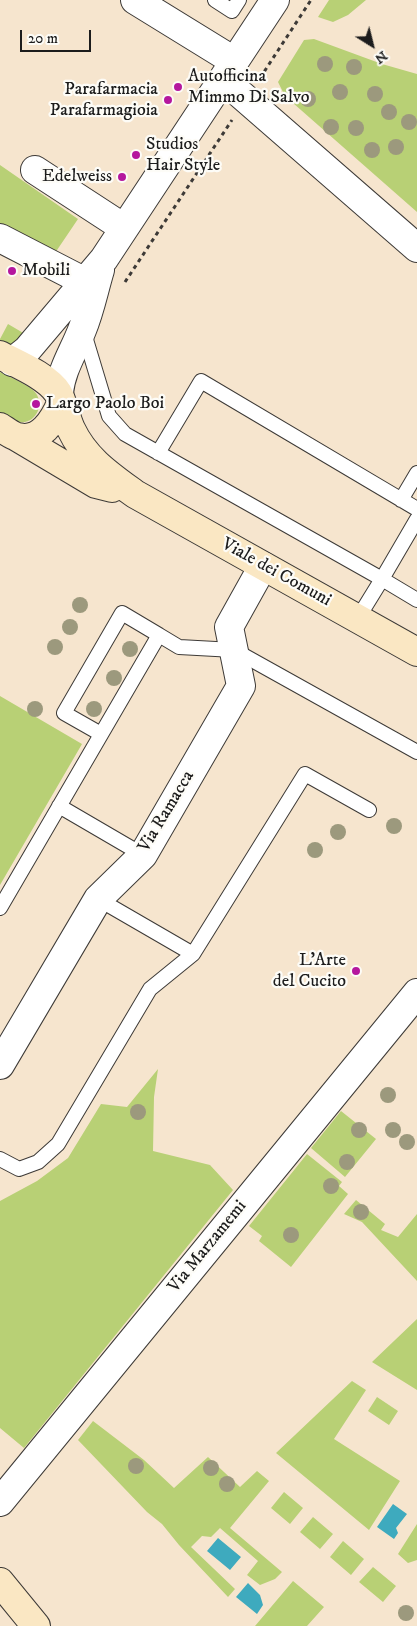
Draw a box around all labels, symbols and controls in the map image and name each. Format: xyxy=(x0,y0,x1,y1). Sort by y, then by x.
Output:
scale bar xyxy=(22,20,94,52)
north arrow xyxy=(347,20,397,70)
text: 20 m xyxy=(28,29,58,48)
text: N xyxy=(371,46,391,68)
place label: Autofficina Mimmo Di Salvo xyxy=(188,66,310,108)
place label: Parafarmacia Parafarmagioia xyxy=(50,79,158,122)
marker: Autofficina Mimmo Di Salvo xyxy=(172,81,184,93)
marker: Parafarmacia Parafarmagioia xyxy=(162,94,174,106)
place label: Studios Hair Style xyxy=(146,134,220,176)
marker: Studios Hair Style xyxy=(130,149,142,161)
place label: Edelweiss xyxy=(42,166,112,188)
marker: Edelweiss xyxy=(116,171,128,183)
place label: Mobili xyxy=(22,260,70,282)
marker: Mobili xyxy=(6,265,18,277)
place label: Largo Paolo Boi xyxy=(46,393,164,415)
marker: Largo Paolo Boi xyxy=(30,398,42,410)
street label: Viale dei Comuni xyxy=(217,534,335,612)
street label: Via Ramacca xyxy=(134,767,200,857)
place label: L'Arte del Cucito xyxy=(273,950,346,992)
marker: L'Arte del Cucito xyxy=(350,965,362,977)
street label: Via Marzamemi xyxy=(164,1196,252,1298)

